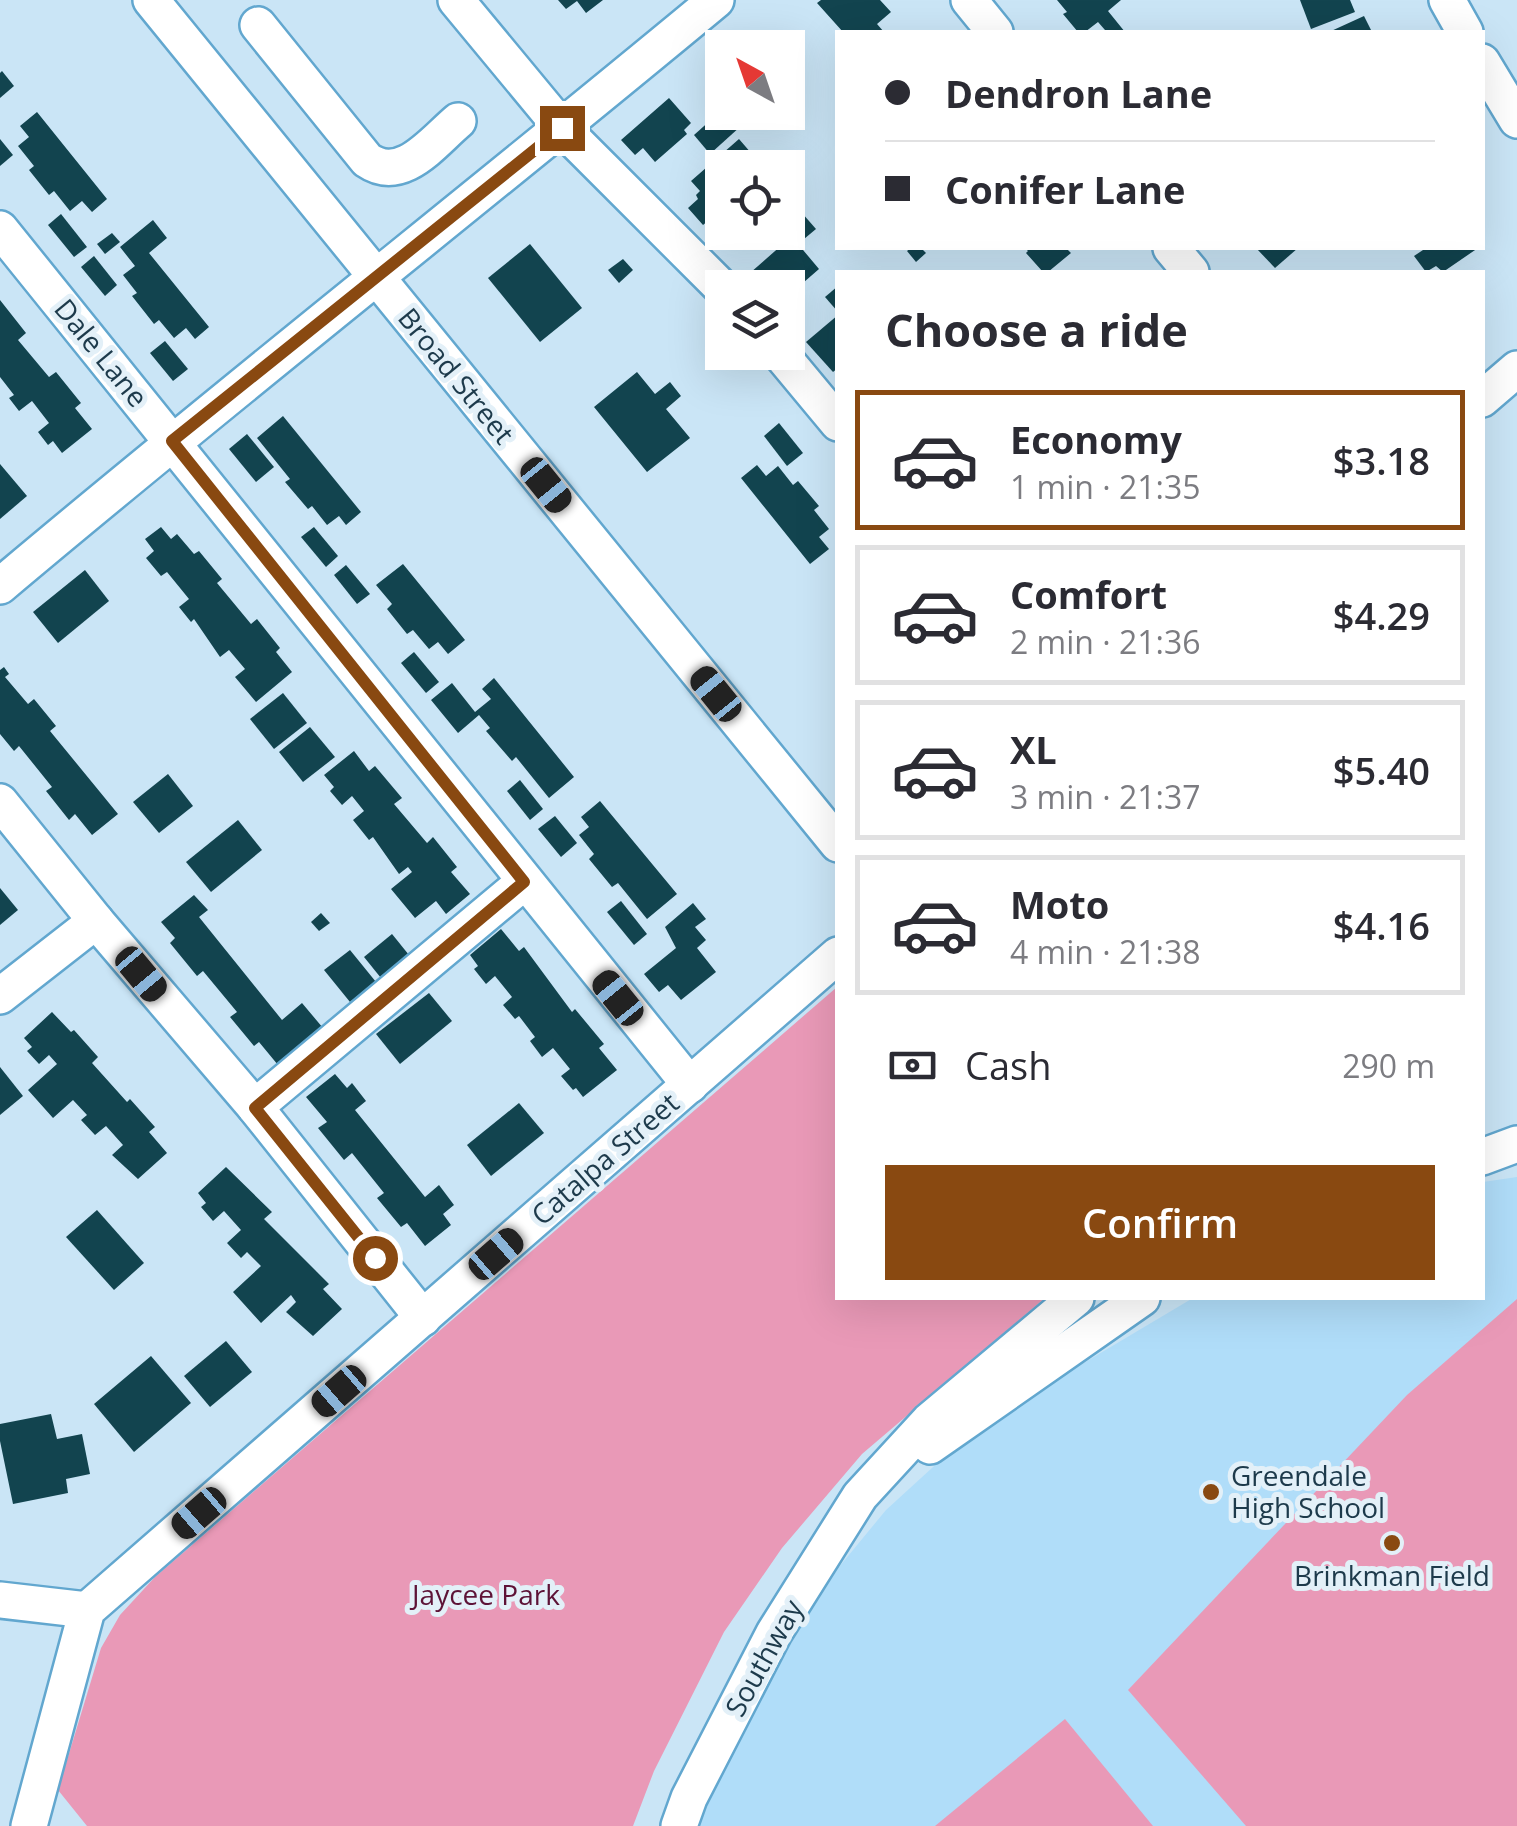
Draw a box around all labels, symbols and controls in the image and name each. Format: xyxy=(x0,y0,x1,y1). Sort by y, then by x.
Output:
north arrow xyxy=(705,30,805,130)
map controls xyxy=(705,30,805,370)
text: Dendron Lane xyxy=(945,67,1212,119)
route end xyxy=(540,106,585,151)
button: locate xyxy=(705,150,805,250)
text: Conifer Lane xyxy=(945,163,1185,215)
button: layers xyxy=(705,270,805,370)
street label: Dale Lane xyxy=(46,290,157,414)
street label: Broad Street xyxy=(390,299,523,451)
text: Choose a ride xyxy=(885,299,1188,360)
text: Economy xyxy=(1010,413,1182,465)
icon: car xyxy=(890,415,980,505)
text: $3.18 xyxy=(1333,434,1430,486)
car xyxy=(515,452,577,518)
text: 1 min · 21:35 xyxy=(1010,465,1201,508)
text: Comfort xyxy=(1010,568,1167,620)
icon: car xyxy=(890,570,980,660)
text: $4.29 xyxy=(1333,589,1430,641)
text: 2 min · 21:36 xyxy=(1010,620,1201,663)
car xyxy=(685,661,747,727)
text: XL xyxy=(1010,723,1057,775)
icon: car xyxy=(890,725,980,815)
text: $5.40 xyxy=(1333,744,1430,796)
text: 3 min · 21:37 xyxy=(1010,775,1201,818)
text: Moto xyxy=(1010,878,1109,930)
icon: car xyxy=(890,880,980,970)
text: $4.16 xyxy=(1333,899,1430,951)
text: 4 min · 21:38 xyxy=(1010,930,1201,973)
car xyxy=(110,941,172,1007)
car xyxy=(587,965,649,1031)
icon: cash xyxy=(885,1038,940,1093)
text: Cash xyxy=(965,1039,1051,1091)
text: 290 m xyxy=(1342,1044,1435,1087)
street label: Catalpa Street xyxy=(522,1084,686,1233)
button: Confirm xyxy=(885,1165,1435,1280)
car xyxy=(464,1223,528,1285)
route start xyxy=(353,1236,398,1281)
car xyxy=(307,1360,371,1422)
place label: Greendale High School xyxy=(1231,1456,1385,1526)
marker: Greendale High School xyxy=(1200,1481,1222,1503)
car xyxy=(167,1482,231,1544)
marker: Brinkman Field xyxy=(1381,1532,1403,1554)
place label: Brinkman Field xyxy=(1294,1556,1490,1594)
park label: Jaycee Park xyxy=(409,1575,560,1613)
street label: Southway xyxy=(716,1592,811,1723)

